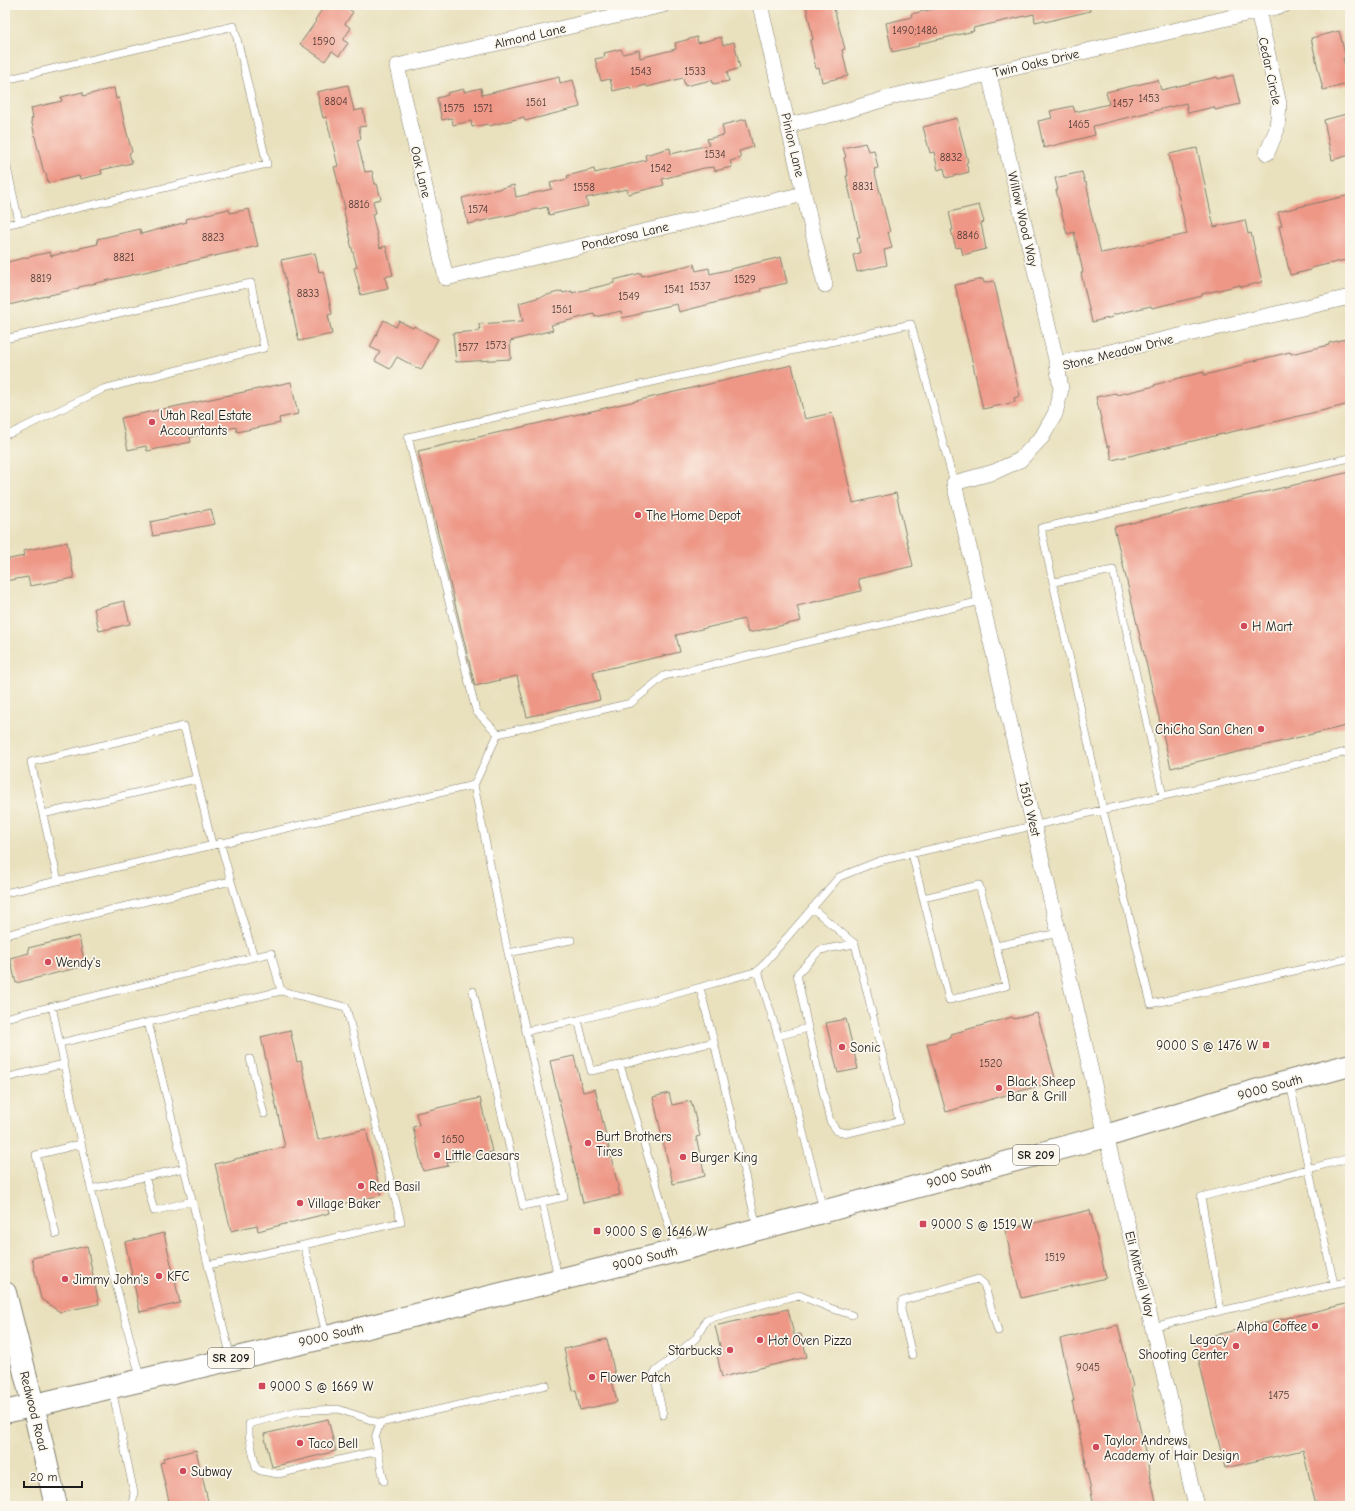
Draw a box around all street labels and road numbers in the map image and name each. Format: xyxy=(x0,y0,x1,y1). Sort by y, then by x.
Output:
street label: Almond Lane xyxy=(493,20,568,52)
street label: Cedar Circle xyxy=(1255,36,1285,107)
street label: Twin Oaks Drive xyxy=(991,46,1081,80)
street label: Pinion Lane xyxy=(778,111,808,179)
street label: Oak Lane xyxy=(408,145,434,200)
street label: Willow Wood Way xyxy=(1005,170,1041,268)
street label: Ponderosa Lane xyxy=(580,219,671,253)
street label: Stone Meadow Drive xyxy=(1061,331,1175,373)
street label: 1510 West xyxy=(1016,780,1044,839)
street label: 9000 South xyxy=(1236,1071,1304,1103)
road number: SR 209 xyxy=(1013,1145,1059,1165)
street label: 9000 South xyxy=(925,1159,993,1191)
street label: Eli Mitchell Way xyxy=(1122,1230,1158,1319)
street label: 9000 South xyxy=(611,1243,679,1273)
street label: 9000 South xyxy=(297,1320,365,1350)
road number: SR 209 xyxy=(208,1348,254,1368)
street label: Redwood Road xyxy=(17,1370,51,1452)

